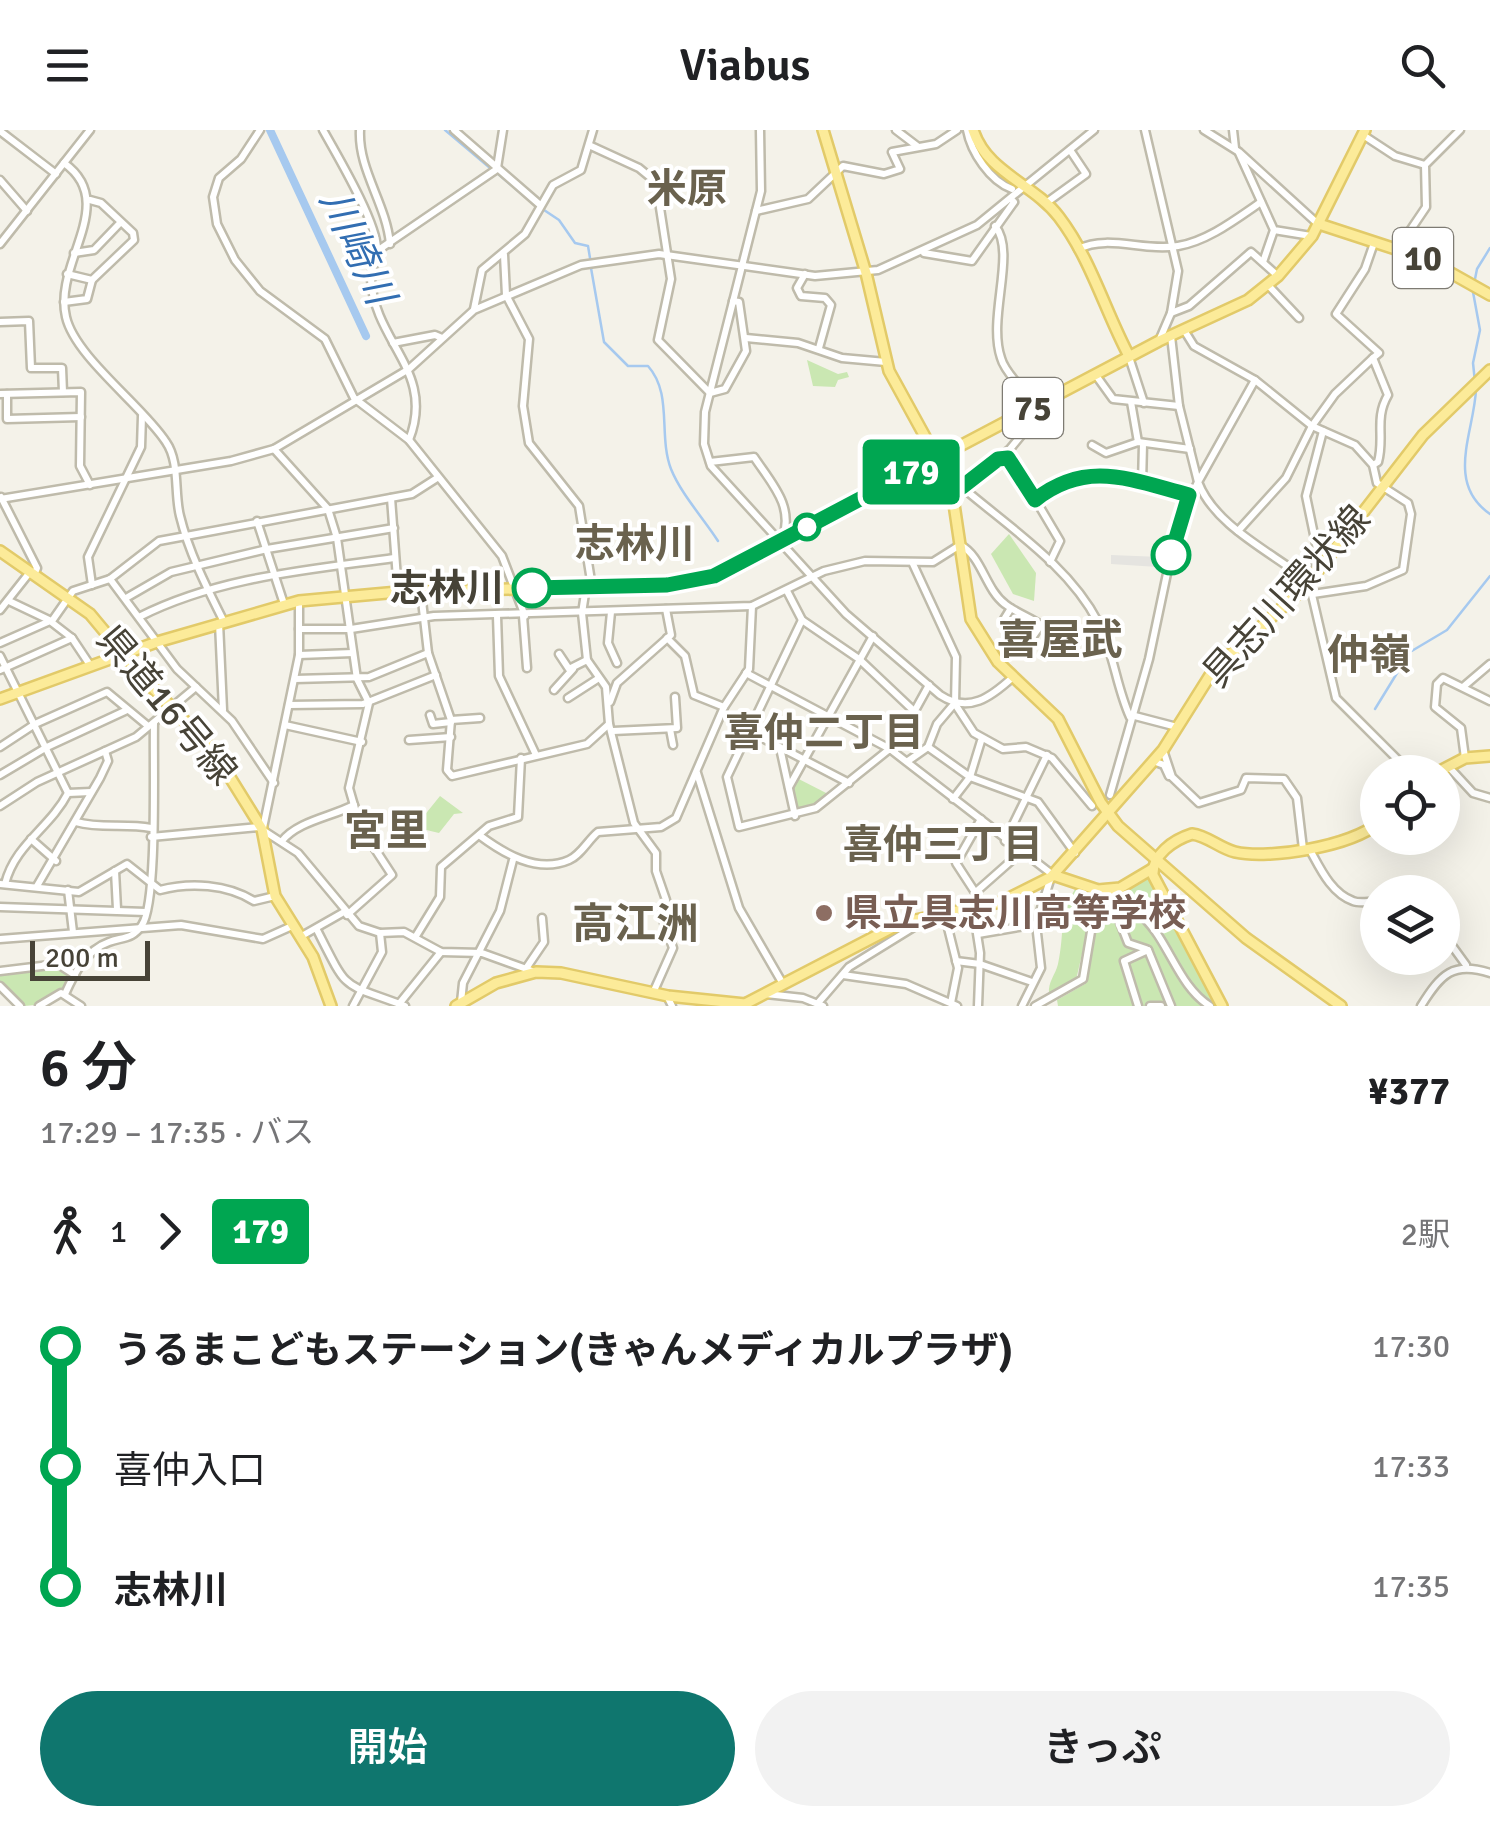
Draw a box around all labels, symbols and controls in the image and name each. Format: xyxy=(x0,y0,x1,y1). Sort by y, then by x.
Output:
icon: menu xyxy=(40,38,95,93)
text: Viabus xyxy=(680,38,810,93)
icon: search xyxy=(1395,38,1450,93)
district label: 米原 xyxy=(647,164,727,214)
water label: 川崎川 xyxy=(309,182,407,316)
road number: 10 xyxy=(1393,228,1453,288)
road number: 75 xyxy=(1003,378,1063,438)
line badge: 179 xyxy=(854,440,968,504)
text: 179 xyxy=(883,451,939,494)
street label: 具志川環状線 xyxy=(1193,496,1380,697)
unlabelled marker xyxy=(794,514,820,540)
district label: 志林川 xyxy=(575,519,695,569)
unlabelled marker xyxy=(1152,536,1190,574)
place label: 志林川 xyxy=(390,565,504,612)
marker: 志林川 xyxy=(513,569,551,607)
district label: 喜屋武 xyxy=(997,615,1123,666)
street label: 県道16号線 xyxy=(87,616,247,794)
district label: 仲嶺 xyxy=(1327,630,1411,681)
district label: 喜仲二丁目 xyxy=(724,708,924,758)
map controls xyxy=(1360,755,1460,975)
button: locate xyxy=(1360,755,1460,855)
district label: 宮里 xyxy=(344,806,428,857)
district label: 喜仲三丁目 xyxy=(843,820,1043,870)
button: layers xyxy=(1360,875,1460,975)
place label: 県立具志川高等学校 xyxy=(844,890,1186,937)
district label: 高江洲 xyxy=(572,899,698,950)
marker: 県立具志川高等学校 xyxy=(813,902,835,924)
scale bar xyxy=(30,936,150,980)
text: 200 m xyxy=(45,941,119,975)
text: 6 分 xyxy=(40,1034,137,1102)
text: ¥377 xyxy=(1368,1068,1450,1115)
text: 17:29 – 17:35 · バス xyxy=(40,1113,314,1152)
icon: walk xyxy=(40,1204,95,1259)
icon: forward xyxy=(142,1204,197,1259)
text: 179 xyxy=(232,1210,289,1253)
text: 1 xyxy=(110,1212,127,1251)
text: 2駅 xyxy=(1401,1215,1450,1254)
text: うるまこどもステーション(きゃんメディカルプラザ) xyxy=(114,1327,1013,1374)
text: 17:30 xyxy=(1372,1327,1450,1366)
text: 喜仲入口 xyxy=(114,1447,266,1494)
text: 17:33 xyxy=(1372,1447,1450,1486)
text: 志林川 xyxy=(114,1567,228,1614)
text: 17:35 xyxy=(1372,1567,1450,1606)
button: 開始 xyxy=(40,1691,735,1806)
button: きっぷ xyxy=(755,1691,1450,1806)

